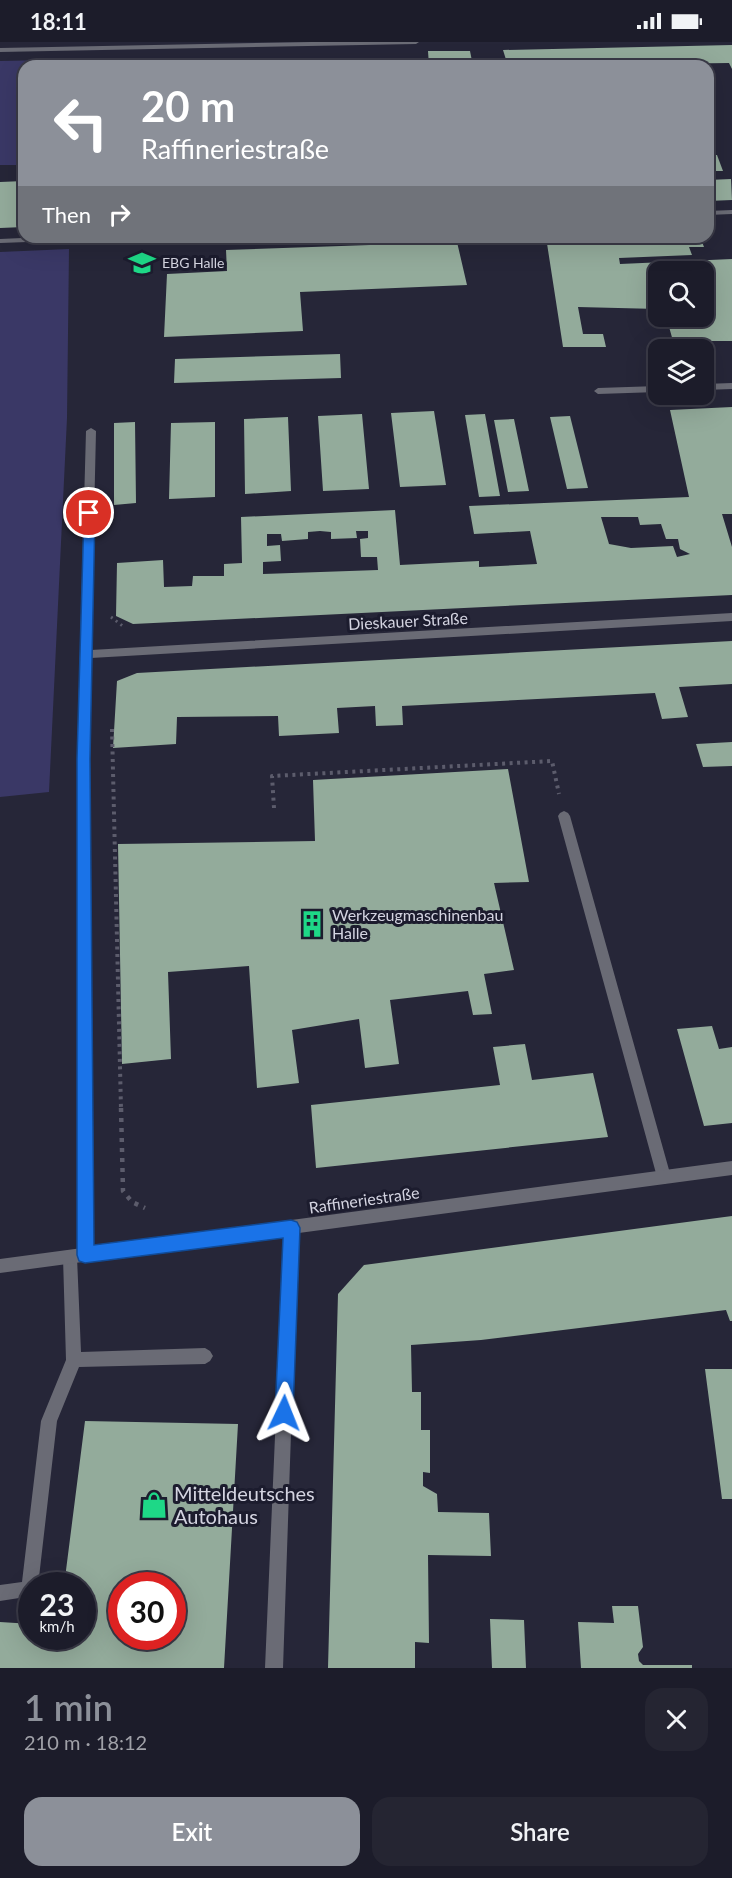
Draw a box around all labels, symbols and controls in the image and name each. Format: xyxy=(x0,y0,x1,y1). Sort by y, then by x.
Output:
text: 18:11 xyxy=(30,8,87,35)
text: 20 m xyxy=(141,81,235,131)
icon: left xyxy=(42,84,120,162)
text: Raffineriestraße xyxy=(141,132,329,165)
icon: right xyxy=(103,198,136,231)
text: Then xyxy=(42,201,91,228)
school or university icon: EBG Halle xyxy=(127,248,157,278)
place label: EBG Halle xyxy=(162,254,224,271)
map controls xyxy=(648,261,714,405)
button: search xyxy=(648,261,714,327)
button: layers xyxy=(648,339,714,405)
pin xyxy=(63,487,114,538)
icon: arrive xyxy=(72,496,105,529)
street label: Dieskauer Straße xyxy=(348,608,468,633)
place label: Werkzeugmaschinenbau Halle xyxy=(332,905,503,942)
building icon: Werkzeugmaschinenbau Halle xyxy=(297,909,327,939)
street label: Raffineriestraße xyxy=(307,1182,420,1217)
position arrow xyxy=(252,1381,316,1445)
place label: Mitteldeutsches Autohaus xyxy=(174,1481,315,1528)
shop icon: Mitteldeutsches Autohaus xyxy=(139,1490,169,1520)
speed limit sign: 30 xyxy=(108,1572,186,1650)
text: 23 xyxy=(40,1586,74,1622)
text: km/h xyxy=(39,1617,75,1635)
text: 1 min xyxy=(24,1685,113,1729)
button: close xyxy=(645,1688,708,1751)
text: 210 m · 18:12 xyxy=(24,1730,147,1754)
button: Exit xyxy=(24,1797,360,1866)
button: Share xyxy=(372,1797,708,1866)

